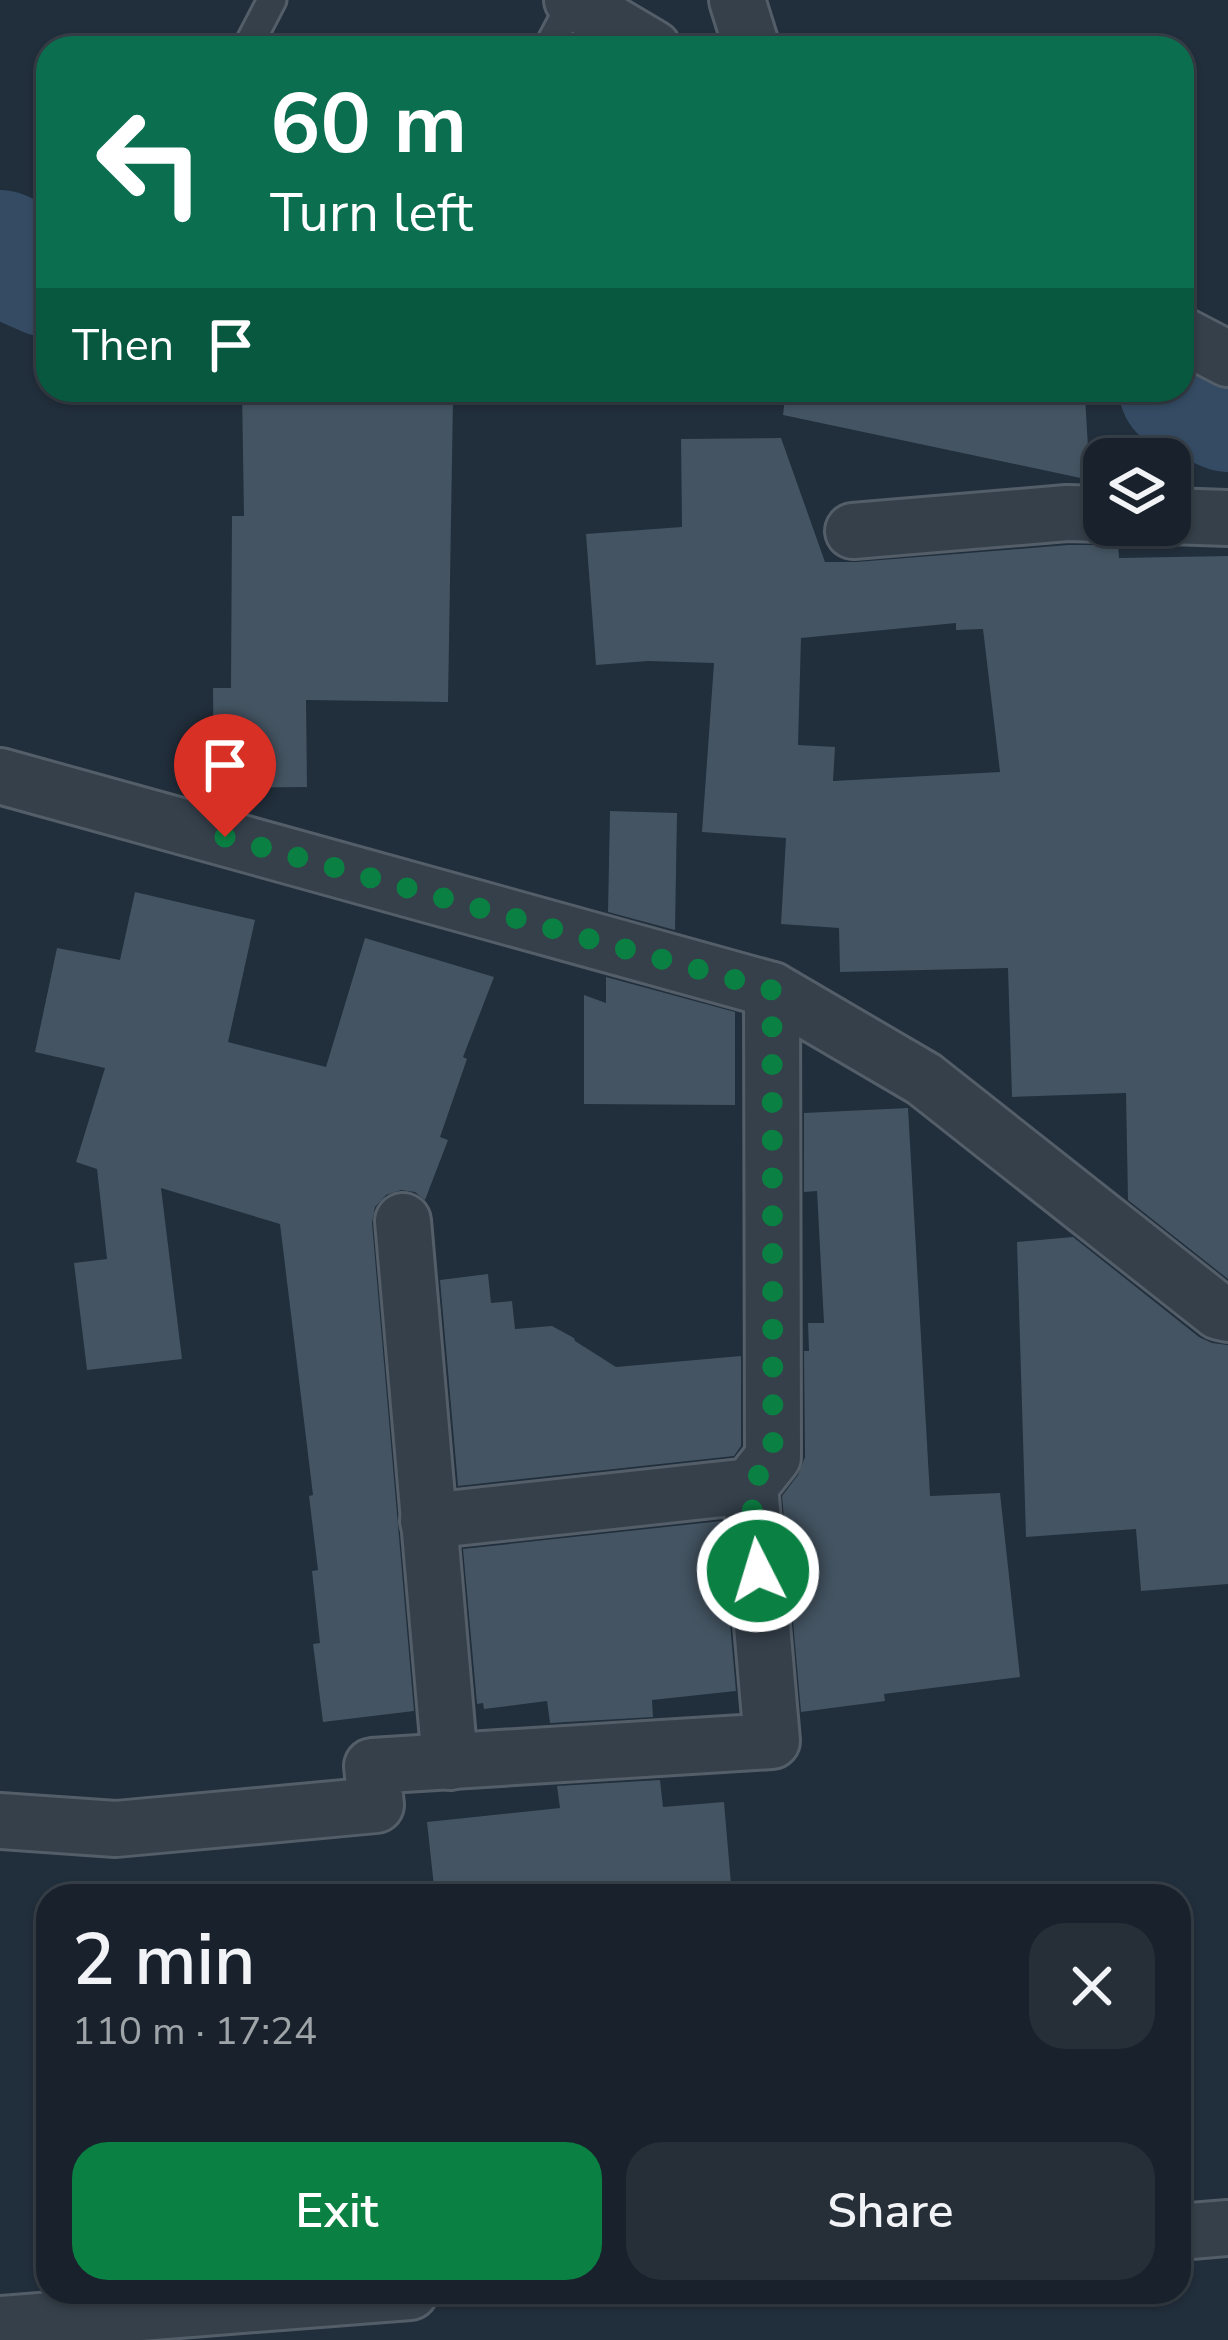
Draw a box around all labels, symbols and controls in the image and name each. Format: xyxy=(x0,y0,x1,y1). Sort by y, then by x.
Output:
text: 60 m xyxy=(270,67,467,182)
icon: left xyxy=(72,84,228,240)
text: Turn left xyxy=(270,176,473,250)
icon: arrive xyxy=(198,312,264,378)
text: Then xyxy=(72,315,174,376)
map controls xyxy=(1083,438,1191,546)
button: layers xyxy=(1083,438,1191,546)
pin xyxy=(174,714,276,837)
icon: arrive xyxy=(192,732,258,798)
position arrow xyxy=(695,1508,821,1634)
text: 2 min xyxy=(72,1911,255,2009)
button: close xyxy=(1029,1923,1155,2049)
text: 110 m · 17:24 xyxy=(72,2005,317,2058)
button: Exit xyxy=(72,2142,602,2280)
button: Share xyxy=(626,2142,1155,2280)

